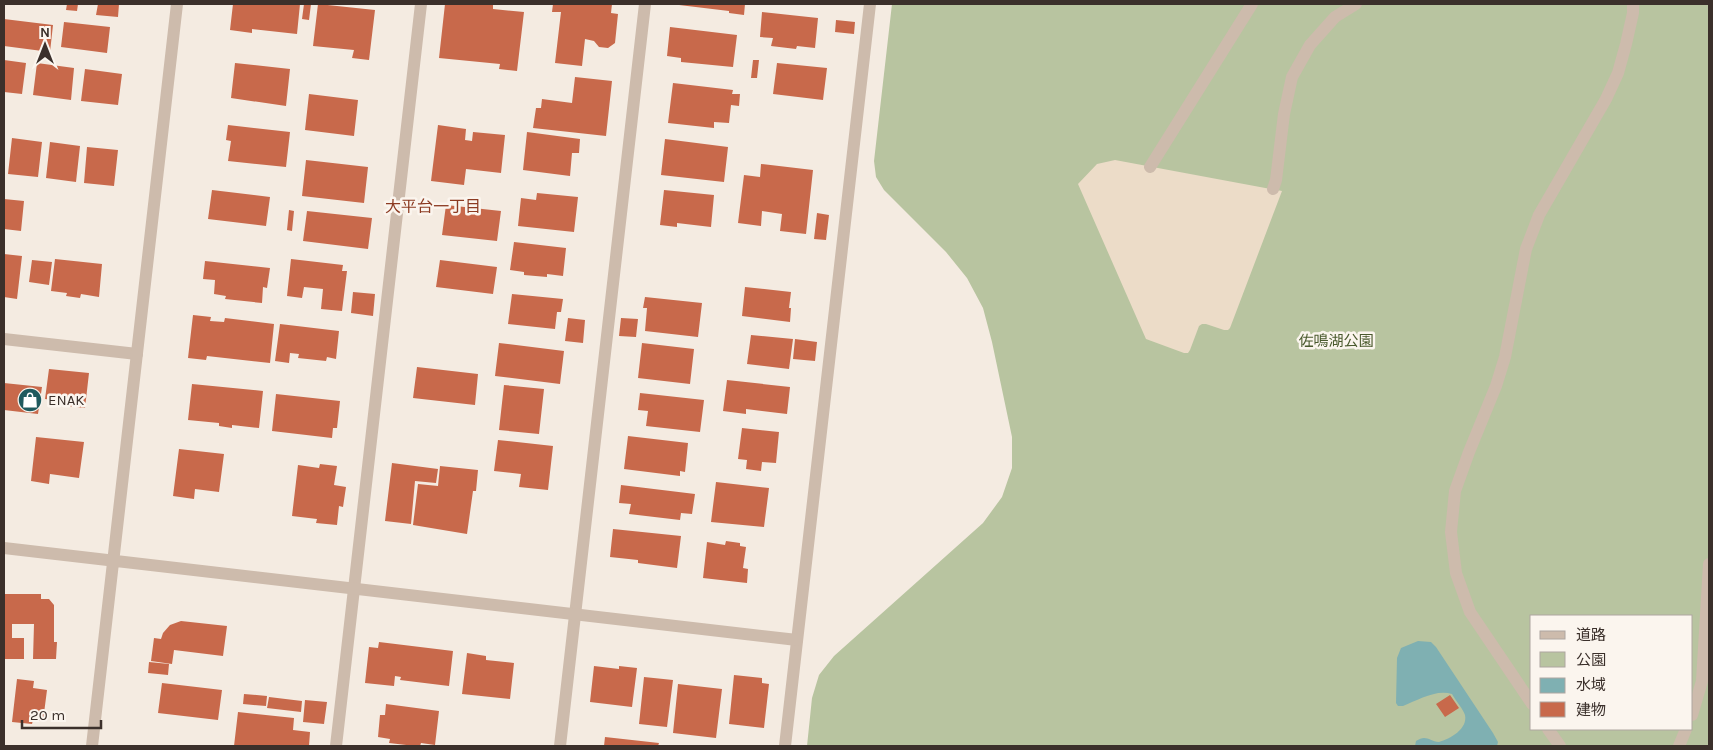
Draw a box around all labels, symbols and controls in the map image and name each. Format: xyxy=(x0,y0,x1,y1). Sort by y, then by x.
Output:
north arrow xyxy=(20,20,70,70)
text: N xyxy=(40,24,50,41)
district label: 大平台一丁目 xyxy=(385,197,481,216)
park label: 佐鳴湖公園 xyxy=(1298,332,1374,350)
shop icon: ENAK xyxy=(17,387,43,413)
place label: ENAK xyxy=(48,391,84,409)
legend xyxy=(1530,615,1693,730)
text: 道路 xyxy=(1576,626,1606,644)
text: 公園 xyxy=(1576,651,1606,669)
text: 水域 xyxy=(1576,676,1606,694)
scale bar xyxy=(22,698,101,730)
text: 建物 xyxy=(1576,701,1606,719)
text: 20 m xyxy=(30,706,65,724)

